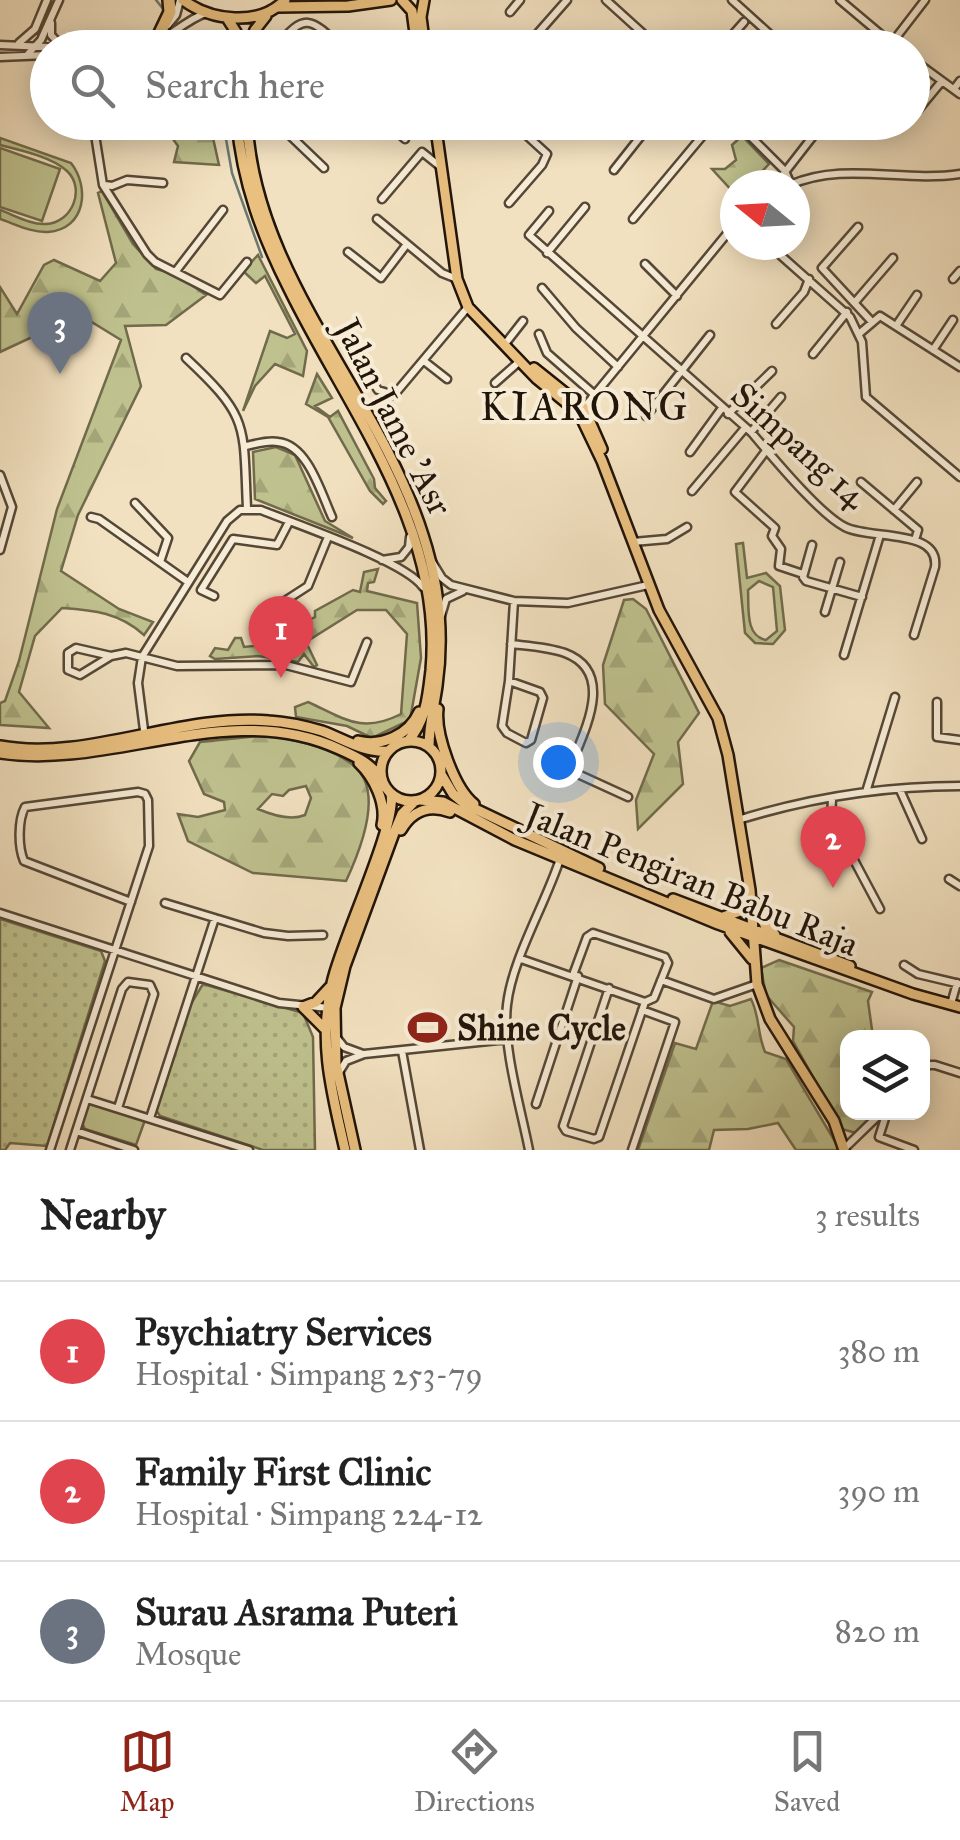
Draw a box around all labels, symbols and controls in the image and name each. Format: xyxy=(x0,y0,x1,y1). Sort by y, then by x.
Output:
search box xyxy=(30,30,930,140)
icon: search xyxy=(65,58,120,113)
text: Search here xyxy=(145,62,325,108)
north arrow xyxy=(720,170,810,260)
pin: 3 xyxy=(28,292,92,374)
street label: Jalan Jame 'Asr xyxy=(324,308,462,524)
street label: Simpang 14 xyxy=(722,373,876,518)
district label: KIARONG xyxy=(480,382,690,431)
pin: 1 xyxy=(248,596,314,678)
your location xyxy=(533,737,584,788)
street label: Jalan Pengiran Babu Raja xyxy=(515,791,865,966)
pin: 2 xyxy=(800,806,866,888)
sports icon: Shine Cycle xyxy=(406,1007,448,1049)
place label: Shine Cycle xyxy=(457,1007,626,1050)
map controls xyxy=(840,1030,930,1120)
button: layers xyxy=(840,1030,930,1120)
text: Nearby xyxy=(40,1189,165,1241)
text: 3 results xyxy=(815,1196,920,1235)
text: Psychiatry Services xyxy=(135,1309,432,1355)
text: 1 xyxy=(66,1332,79,1371)
text: 380 m xyxy=(838,1332,920,1371)
text: Hospital · Simpang 253-79 xyxy=(135,1355,483,1394)
text: Family First Clinic xyxy=(135,1449,432,1495)
text: 2 xyxy=(65,1472,80,1511)
text: 390 m xyxy=(838,1472,920,1511)
text: Hospital · Simpang 224-12 xyxy=(135,1495,483,1534)
text: Surau Asrama Puteri xyxy=(135,1589,458,1635)
text: 3 xyxy=(66,1612,79,1651)
text: 820 m xyxy=(835,1612,920,1651)
text: Mosque xyxy=(135,1635,241,1674)
tab: Map xyxy=(120,1724,175,1819)
tab: Directions xyxy=(414,1724,535,1819)
tab: Saved xyxy=(774,1724,840,1819)

